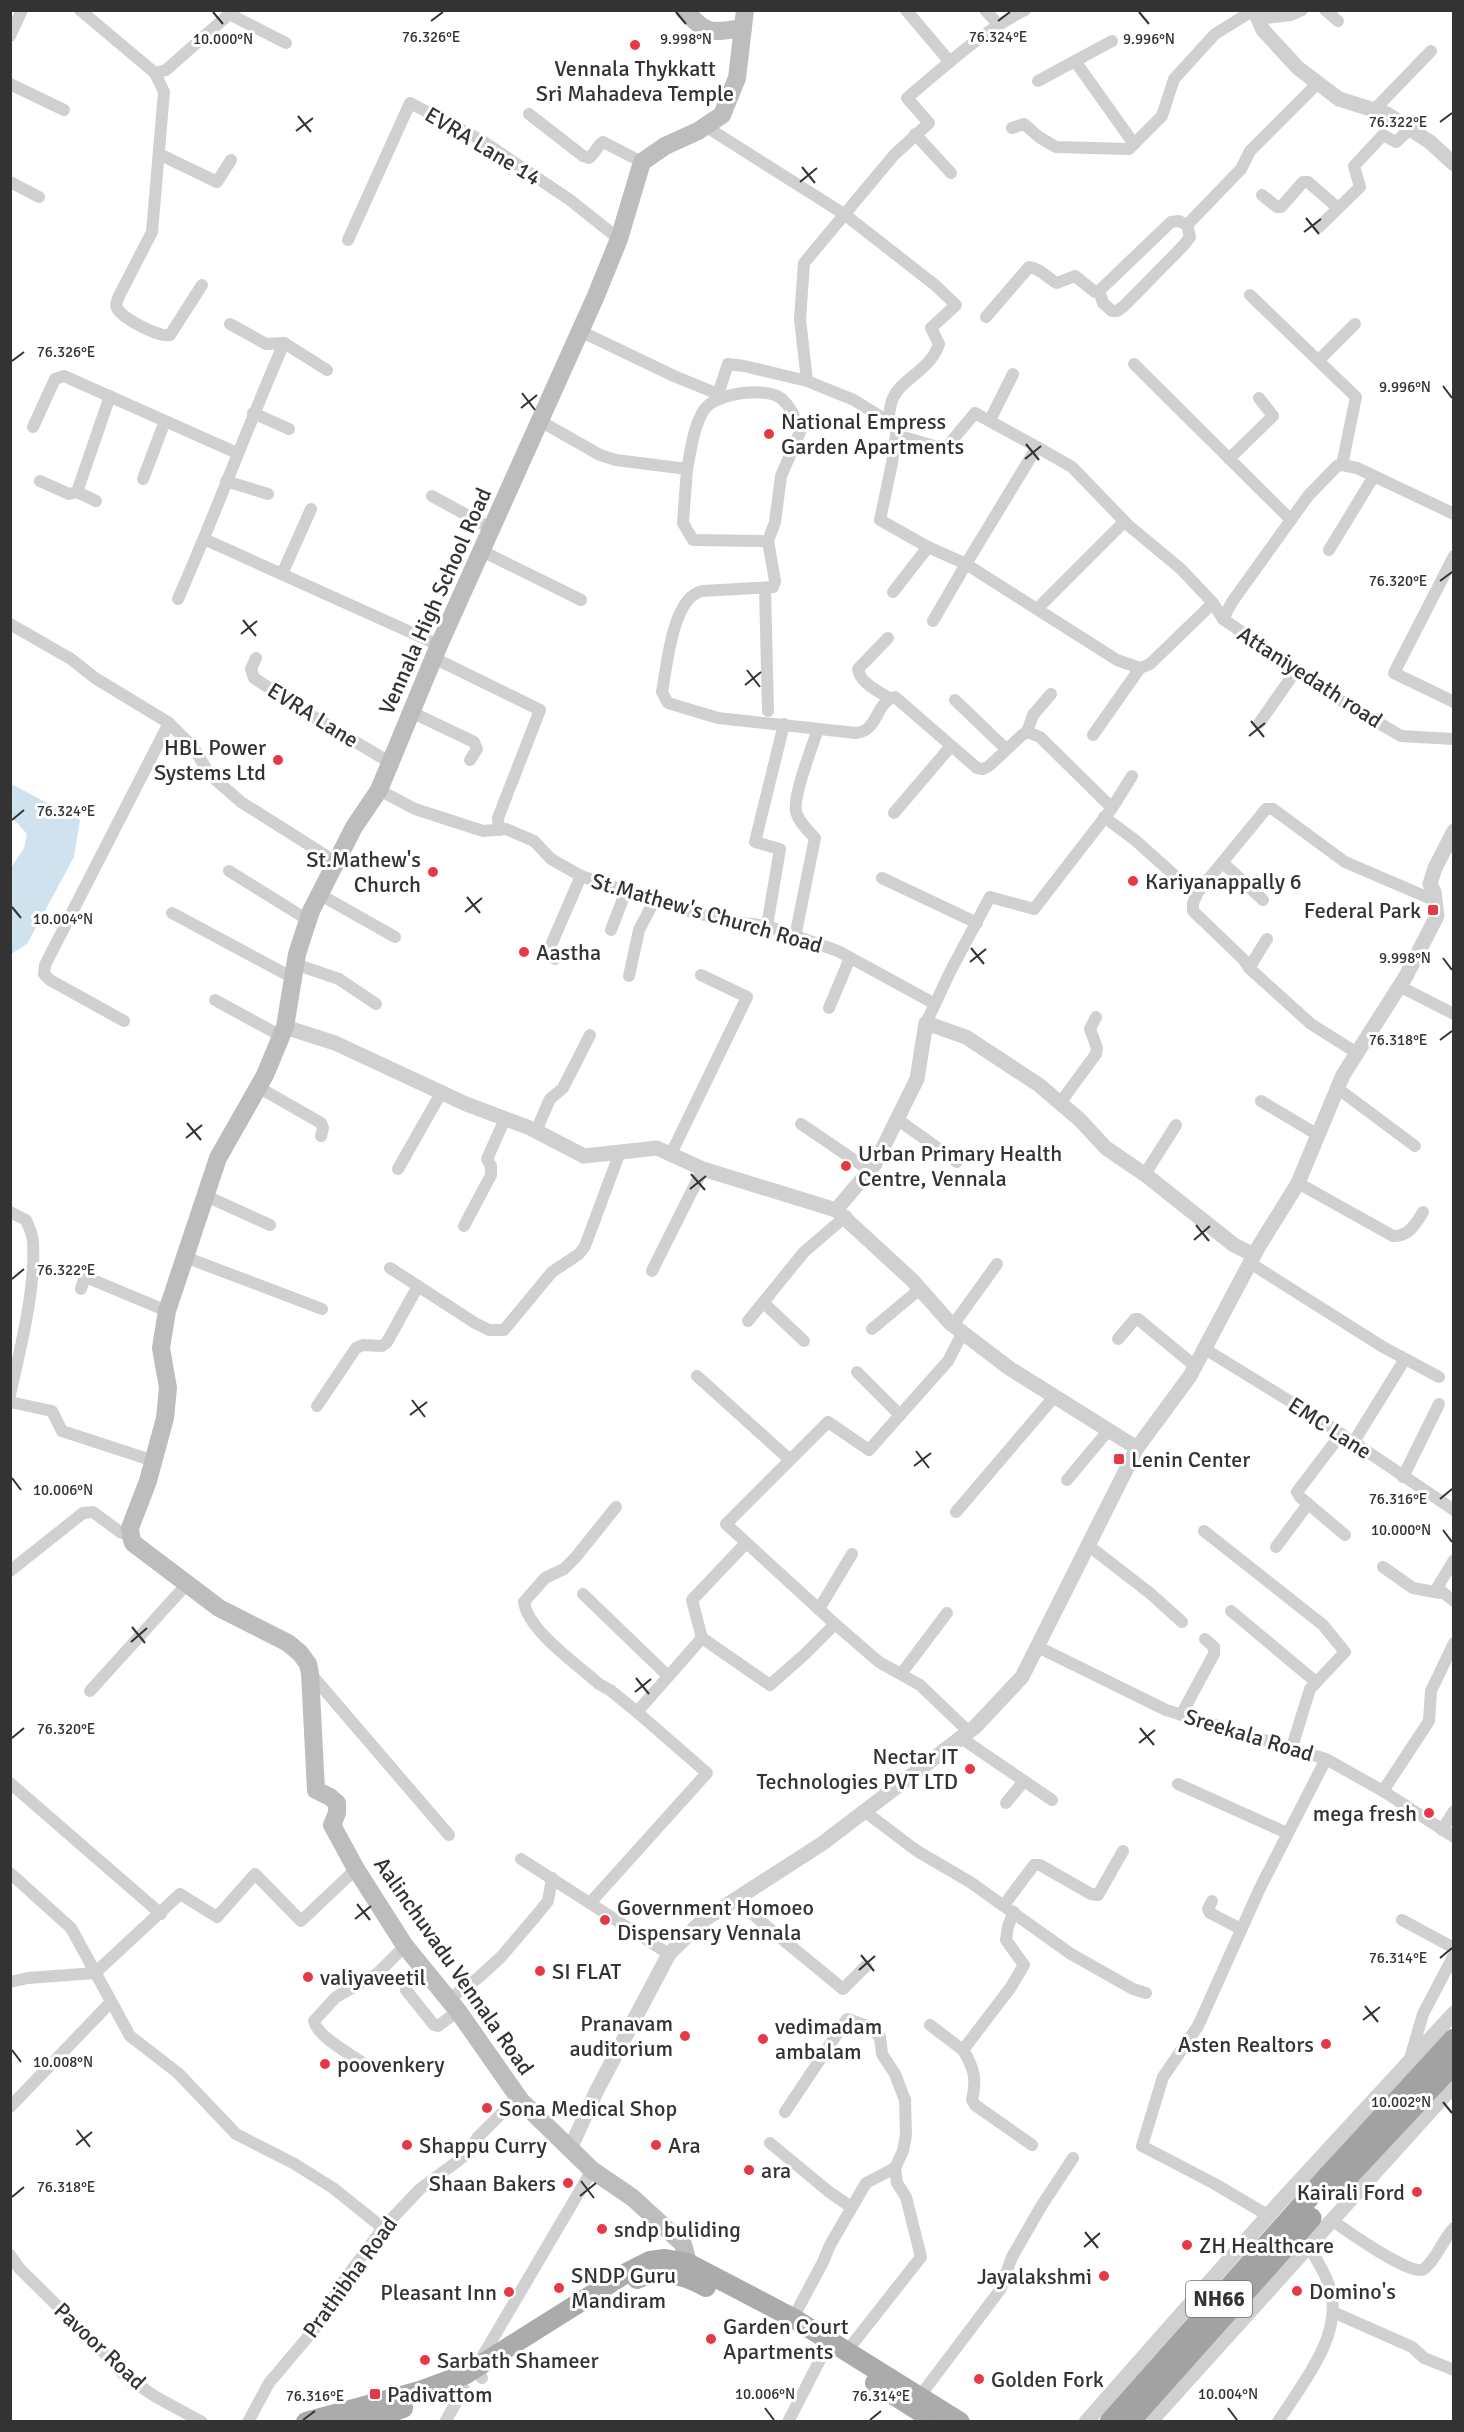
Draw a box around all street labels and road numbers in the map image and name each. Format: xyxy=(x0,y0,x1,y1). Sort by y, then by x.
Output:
street label: EVRA Lane 14 xyxy=(420,101,546,191)
street label: Vennala High School Road xyxy=(373,483,497,719)
street label: Attaniyedath road xyxy=(1232,620,1388,734)
street label: EVRA Lane xyxy=(263,677,363,753)
street label: St.Mathew's Church Road xyxy=(588,867,826,959)
street label: EMC Lane xyxy=(1283,1391,1377,1465)
street label: Sreekala Road xyxy=(1181,1703,1317,1767)
street label: Aalinchuvadu Vennala Road xyxy=(368,1852,540,2080)
street label: Prathibha Road xyxy=(297,2211,403,2343)
road number: NH66 xyxy=(1186,2281,1252,2317)
street label: Pavoor Road xyxy=(49,2297,151,2395)

